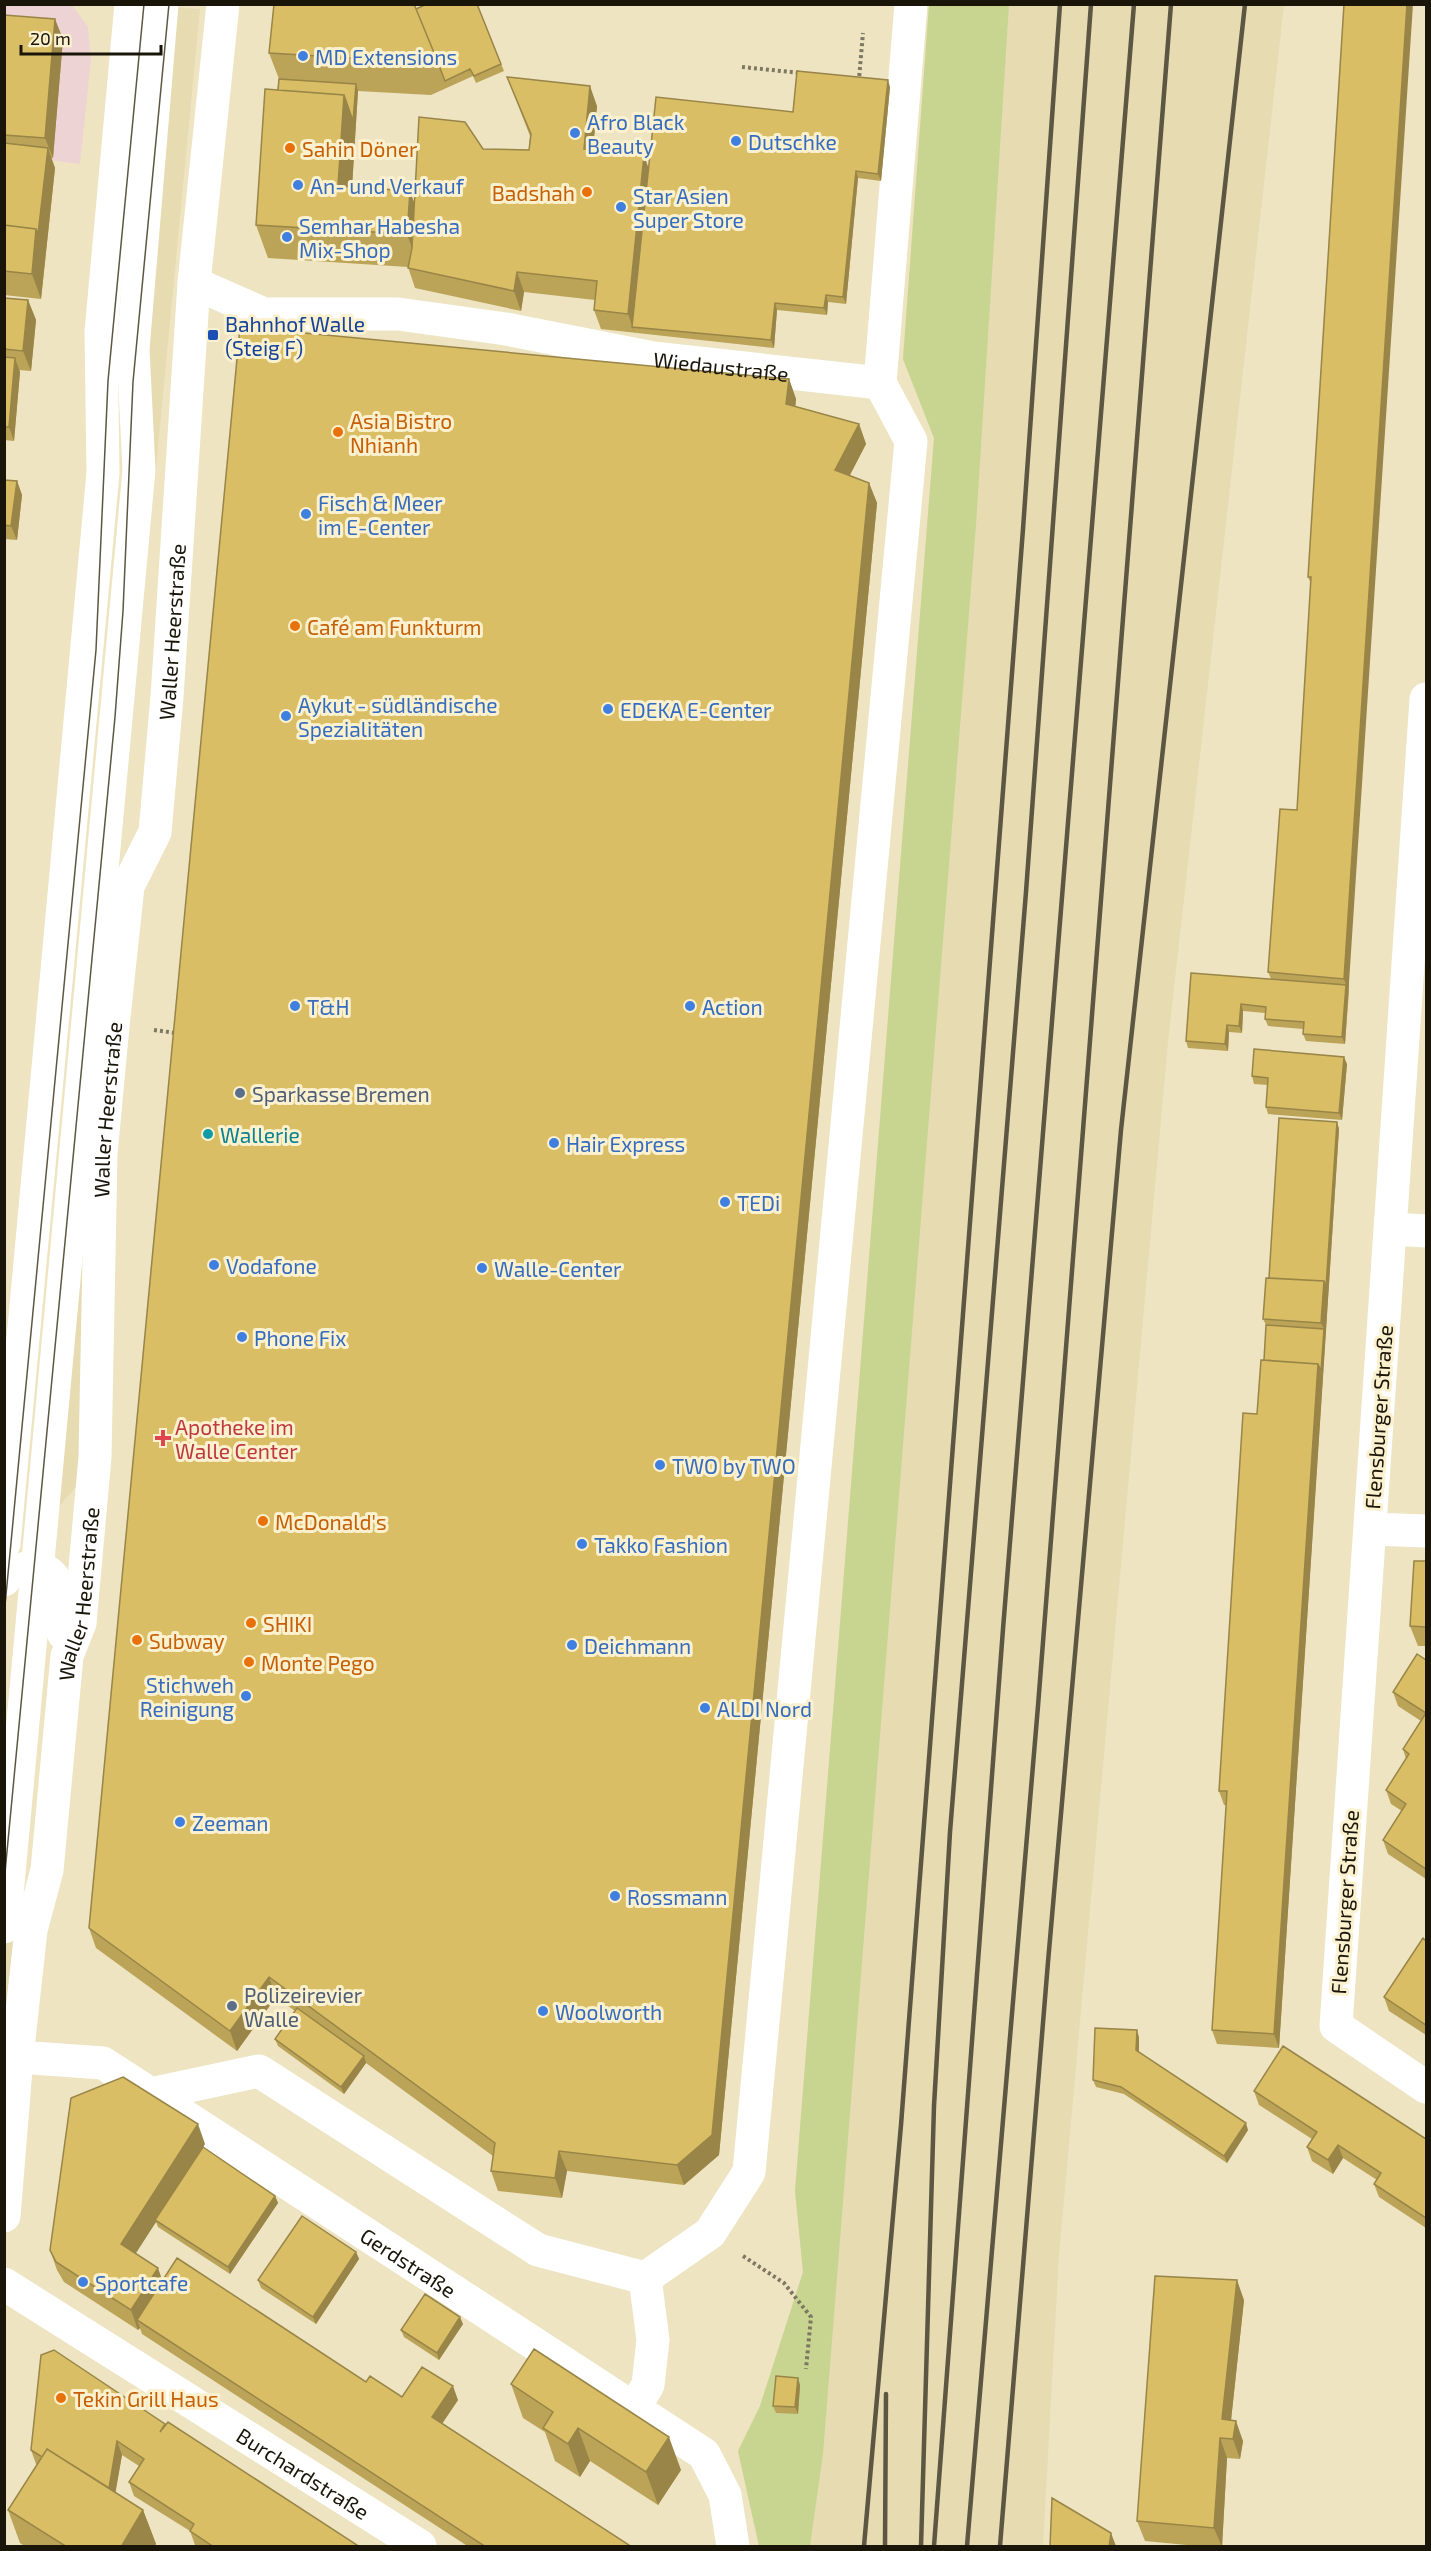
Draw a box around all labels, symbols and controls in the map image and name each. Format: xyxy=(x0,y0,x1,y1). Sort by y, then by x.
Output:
scale bar xyxy=(21,18,160,56)
text: 20 m xyxy=(30,27,71,49)
place label: MD Extensions xyxy=(315,44,457,69)
marker: MD Extensions xyxy=(296,49,310,63)
place label: Afro Black Beauty xyxy=(587,109,685,158)
marker: Afro Black Beauty xyxy=(568,126,582,140)
place label: Dutschke xyxy=(748,129,837,154)
marker: Dutschke xyxy=(729,134,743,148)
place label: Sahin Döner xyxy=(302,136,418,161)
marker: Sahin Döner xyxy=(283,141,297,155)
place label: An- und Verkauf xyxy=(310,173,465,198)
marker: An- und Verkauf xyxy=(291,178,305,192)
place label: Badshah xyxy=(492,180,575,205)
place label: Star Asien Super Store xyxy=(633,183,744,232)
marker: Badshah xyxy=(580,185,594,199)
marker: Star Asien Super Store xyxy=(614,200,628,214)
place label: Semhar Habesha Mix-Shop xyxy=(299,213,460,262)
marker: Semhar Habesha Mix-Shop xyxy=(280,230,294,244)
place label: Bahnhof Walle (Steig F) xyxy=(225,311,365,360)
marker: Bahnhof Walle (Steig F) xyxy=(206,328,220,342)
street label: Wiedaustraße xyxy=(652,346,790,385)
place label: Asia Bistro Nhianh xyxy=(350,408,452,457)
marker: Asia Bistro Nhianh xyxy=(331,425,345,439)
place label: Fisch & Meer im E-Center xyxy=(318,490,443,539)
marker: Fisch & Meer im E-Center xyxy=(299,507,313,521)
street label: Waller Heerstraße xyxy=(152,543,189,721)
place label: Café am Funkturm xyxy=(307,614,482,639)
marker: Café am Funkturm xyxy=(288,619,302,633)
place label: Aykut - südländische Spezialitäten xyxy=(298,692,498,741)
place label: EDEKA E-Center xyxy=(620,697,772,722)
marker: EDEKA E-Center xyxy=(601,702,615,716)
marker: Aykut - südländische Spezialitäten xyxy=(279,709,293,723)
place label: T&H xyxy=(307,994,349,1019)
place label: Action xyxy=(702,994,763,1019)
marker: T&H xyxy=(288,999,302,1013)
marker: Action xyxy=(683,999,697,1013)
street label: Waller Heerstraße xyxy=(88,1021,126,1198)
place label: Sparkasse Bremen xyxy=(252,1081,430,1106)
marker: Sparkasse Bremen xyxy=(233,1086,247,1100)
place label: Wallerie xyxy=(220,1122,300,1147)
marker: Wallerie xyxy=(201,1127,215,1141)
place label: Hair Express xyxy=(566,1131,685,1156)
marker: Hair Express xyxy=(547,1136,561,1150)
place label: TEDi xyxy=(737,1190,780,1215)
marker: TEDi xyxy=(718,1195,732,1209)
place label: Vodafone xyxy=(226,1253,317,1278)
place label: Walle-Center xyxy=(494,1256,622,1281)
marker: Vodafone xyxy=(207,1258,221,1272)
marker: Walle-Center xyxy=(475,1261,489,1275)
street label: Flensburger Straße xyxy=(1359,1324,1397,1510)
place label: Phone Fix xyxy=(254,1325,346,1350)
marker: Phone Fix xyxy=(235,1330,249,1344)
place label: Apotheke im Walle Center xyxy=(175,1414,298,1463)
marker: Apotheke im Walle Center xyxy=(156,1431,170,1445)
place label: TWO by TWO xyxy=(672,1453,796,1478)
marker: TWO by TWO xyxy=(653,1458,667,1472)
street label: Waller Heerstraße xyxy=(52,1506,103,1682)
place label: McDonald's xyxy=(275,1509,387,1534)
marker: McDonald's xyxy=(256,1514,270,1528)
place label: Takko Fashion xyxy=(594,1532,728,1557)
marker: Takko Fashion xyxy=(575,1537,589,1551)
place label: SHIKI xyxy=(263,1611,312,1636)
marker: SHIKI xyxy=(244,1616,258,1630)
place label: Subway xyxy=(149,1628,225,1653)
marker: Subway xyxy=(130,1633,144,1647)
place label: Deichmann xyxy=(584,1633,691,1658)
marker: Deichmann xyxy=(565,1638,579,1652)
place label: Monte Pego xyxy=(261,1650,375,1675)
marker: Monte Pego xyxy=(242,1655,256,1669)
place label: Stichweh Reinigung xyxy=(140,1672,234,1721)
marker: Stichweh Reinigung xyxy=(239,1689,253,1703)
place label: ALDI Nord xyxy=(717,1696,812,1721)
marker: ALDI Nord xyxy=(698,1701,712,1715)
street label: Flensburger Straße xyxy=(1325,1809,1363,1995)
place label: Zeeman xyxy=(192,1810,269,1835)
marker: Zeeman xyxy=(173,1815,187,1829)
place label: Rossmann xyxy=(627,1884,727,1909)
marker: Rossmann xyxy=(608,1889,622,1903)
place label: Polizeirevier Walle xyxy=(244,1982,363,2031)
marker: Polizeirevier Walle xyxy=(225,1999,239,2013)
place label: Woolworth xyxy=(555,1999,662,2024)
marker: Woolworth xyxy=(536,2004,550,2018)
street label: Gerdstraße xyxy=(356,2222,461,2302)
place label: Sportcafe xyxy=(95,2270,188,2295)
marker: Sportcafe xyxy=(76,2275,90,2289)
place label: Tekin Grill Haus xyxy=(73,2386,219,2411)
marker: Tekin Grill Haus xyxy=(54,2391,68,2405)
street label: Burchardstraße xyxy=(233,2422,374,2524)

